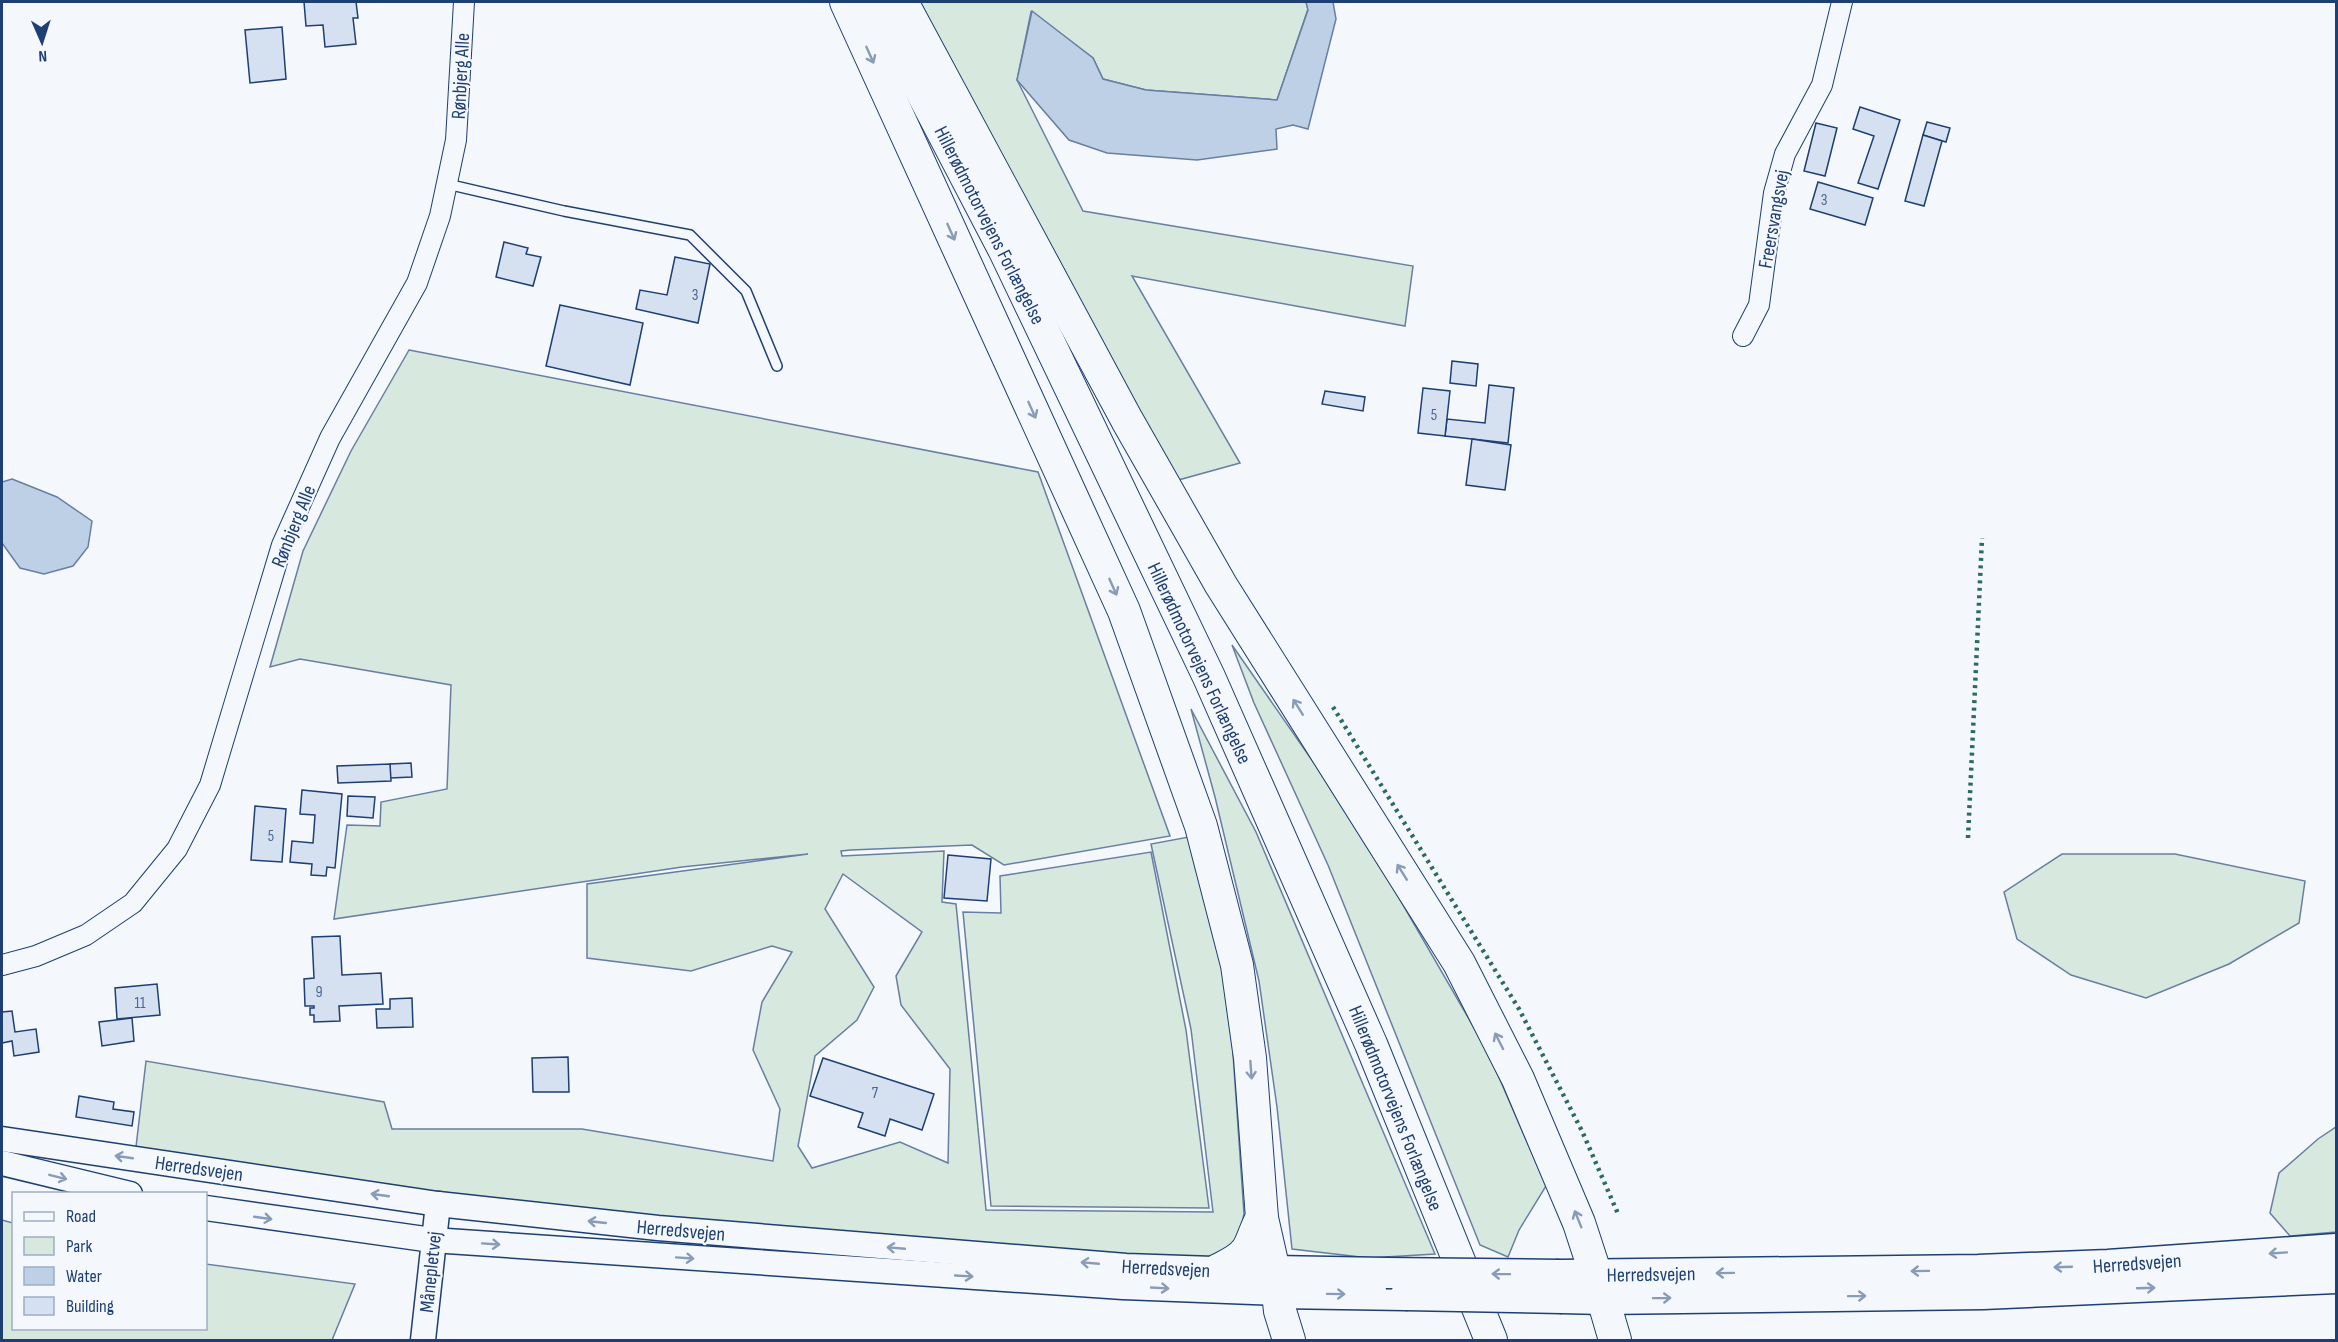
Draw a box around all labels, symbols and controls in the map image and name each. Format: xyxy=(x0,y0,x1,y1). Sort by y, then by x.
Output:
north arrow xyxy=(12,12,72,72)
street label: Rønbjerg Alle xyxy=(447,32,475,120)
one-way arrow xyxy=(865,45,877,63)
text: N xyxy=(38,46,47,65)
street label: Hillerødmotorvejens Forlængelse xyxy=(929,122,1050,329)
street label: Freersvangsvej xyxy=(1754,168,1794,270)
house number: 3 xyxy=(1821,191,1827,210)
one-way arrow xyxy=(946,223,957,241)
house number: 3 xyxy=(692,286,698,305)
one-way arrow xyxy=(1027,400,1038,418)
house number: 5 xyxy=(1431,406,1437,425)
street label: Rønbjerg Alle xyxy=(267,482,321,571)
street label: Hillerødmotorvejens Forlængelse xyxy=(1142,559,1256,768)
one-way arrow xyxy=(1107,578,1119,596)
one-way arrow xyxy=(1292,699,1304,716)
house number: 5 xyxy=(268,827,274,846)
one-way arrow xyxy=(1395,864,1407,881)
house number: 9 xyxy=(315,983,323,1002)
house number: 11 xyxy=(134,994,146,1013)
street label: Hillerødmotorvejens Forlængelse xyxy=(1343,1002,1447,1215)
one-way arrow xyxy=(1493,1033,1505,1050)
one-way arrow xyxy=(1246,1059,1257,1079)
house number: 7 xyxy=(872,1084,879,1103)
street label: Herredsvejen xyxy=(153,1151,244,1187)
one-way arrow xyxy=(115,1152,135,1163)
one-way arrow xyxy=(49,1171,68,1183)
one-way arrow xyxy=(370,1190,390,1201)
legend xyxy=(12,1192,207,1330)
text: Road xyxy=(66,1206,96,1227)
one-way arrow xyxy=(1571,1211,1582,1229)
one-way arrow xyxy=(253,1212,273,1223)
street label: Herredsvejen xyxy=(636,1215,726,1247)
one-way arrow xyxy=(588,1216,607,1227)
street label: Månepletvej xyxy=(415,1230,447,1314)
text: Park xyxy=(66,1236,92,1257)
one-way arrow xyxy=(480,1239,500,1250)
one-way arrow xyxy=(886,1242,906,1253)
one-way arrow xyxy=(2269,1248,2289,1259)
street label: Herredsvejen xyxy=(2092,1249,2182,1279)
one-way arrow xyxy=(675,1252,695,1263)
street label: Herredsvejen xyxy=(1121,1255,1211,1283)
one-way arrow xyxy=(1081,1258,1101,1269)
one-way arrow xyxy=(2053,1261,2073,1273)
street label: Herredsvejen xyxy=(1606,1262,1696,1288)
one-way arrow xyxy=(1910,1265,1930,1277)
text: Water xyxy=(66,1266,102,1287)
one-way arrow xyxy=(1715,1267,1735,1279)
one-way arrow xyxy=(1491,1269,1511,1280)
one-way arrow xyxy=(953,1271,973,1282)
one-way arrow xyxy=(2136,1282,2156,1293)
one-way arrow xyxy=(1150,1283,1170,1294)
one-way arrow xyxy=(1326,1288,1346,1300)
one-way arrow xyxy=(1846,1290,1866,1302)
one-way arrow xyxy=(1651,1292,1671,1304)
text: Building xyxy=(66,1296,114,1317)

